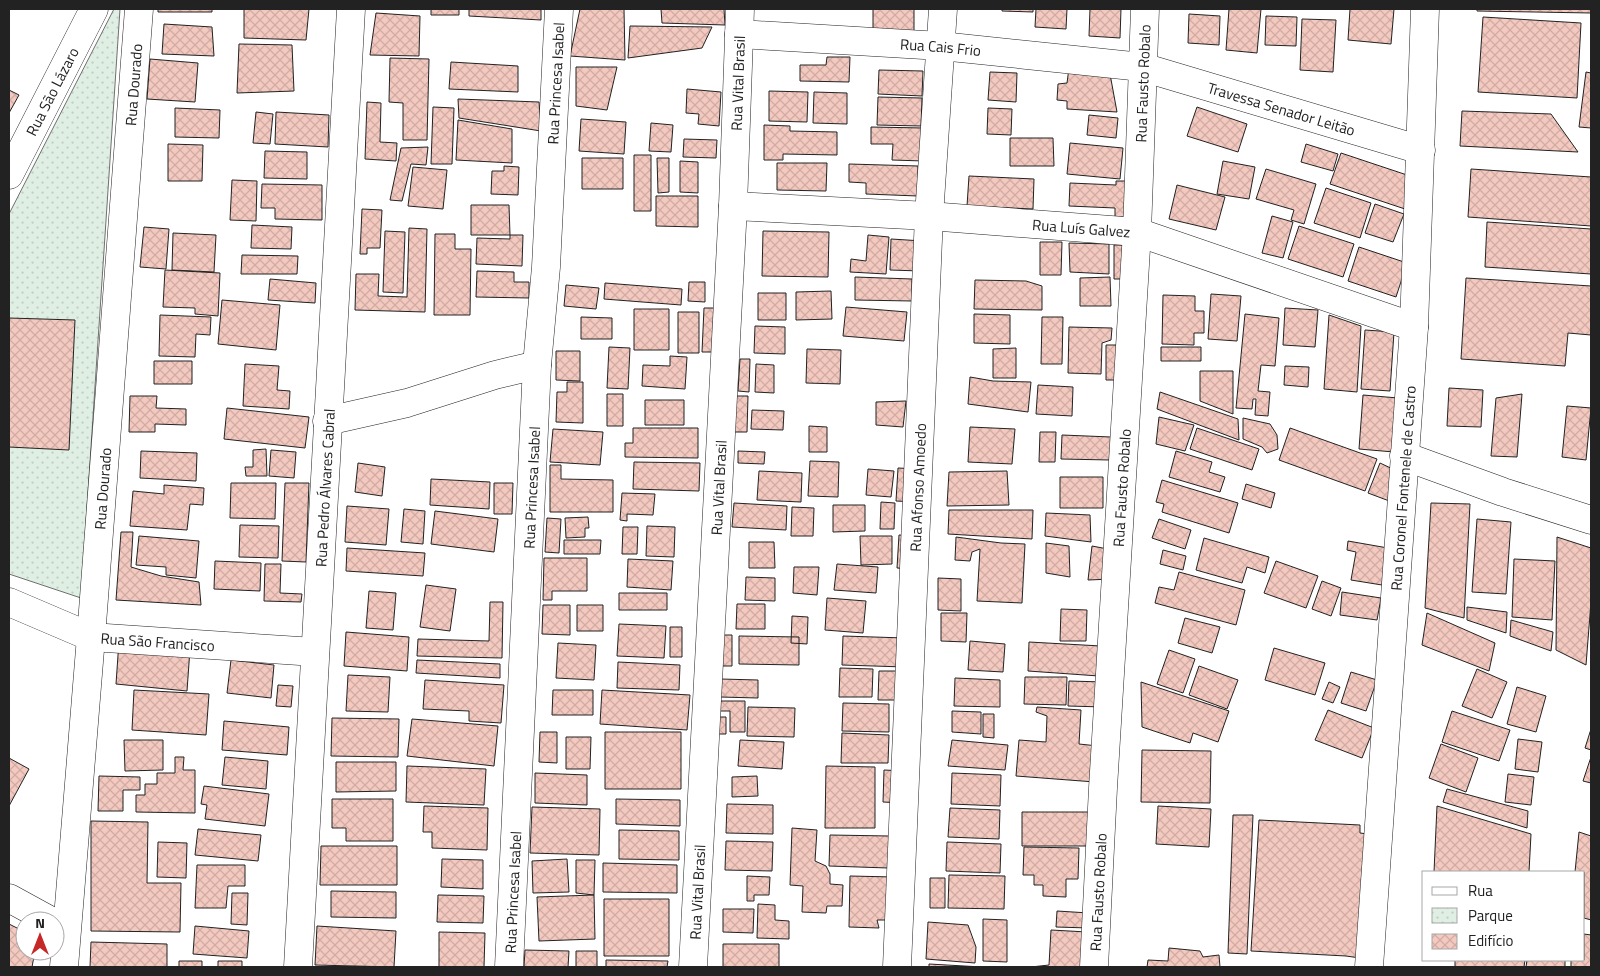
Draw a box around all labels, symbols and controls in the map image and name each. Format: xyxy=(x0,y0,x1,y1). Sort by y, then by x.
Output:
street label: Rua Princesa Isabel xyxy=(541,22,570,145)
street label: Rua Fausto Robalo xyxy=(1129,24,1156,143)
street label: Rua Cais Frio xyxy=(899,32,982,62)
street label: Rua Vital Brasil xyxy=(724,35,751,131)
street label: Rua São Lázaro xyxy=(20,43,84,140)
street label: Rua Dourado xyxy=(119,43,148,127)
street label: Travessa Senador Leitão xyxy=(1205,76,1358,141)
street label: Rua Luís Galvez xyxy=(1031,212,1131,243)
street label: Rua Coronel Fontenele de Castro xyxy=(1384,385,1421,591)
street label: Rua Pedro Álvares Cabral xyxy=(309,408,340,567)
street label: Rua Afonso Amoedo xyxy=(903,423,932,552)
street label: Rua Princesa Isabel xyxy=(517,426,546,549)
street label: Rua Fausto Robalo xyxy=(1106,428,1136,547)
street label: Rua Vital Brasil xyxy=(704,439,732,536)
street label: Rua Dourado xyxy=(88,447,117,530)
street label: Rua São Francisco xyxy=(100,626,216,657)
street label: Rua Princesa Isabel xyxy=(498,830,527,954)
street label: Rua Fausto Robalo xyxy=(1083,832,1112,952)
street label: Rua Vital Brasil xyxy=(683,844,711,940)
legend xyxy=(1422,871,1585,961)
text: Rua xyxy=(1468,879,1493,902)
text: Parque xyxy=(1468,904,1513,927)
north arrow xyxy=(15,911,65,961)
text: N xyxy=(35,912,45,933)
text: Edifício xyxy=(1468,929,1513,952)

